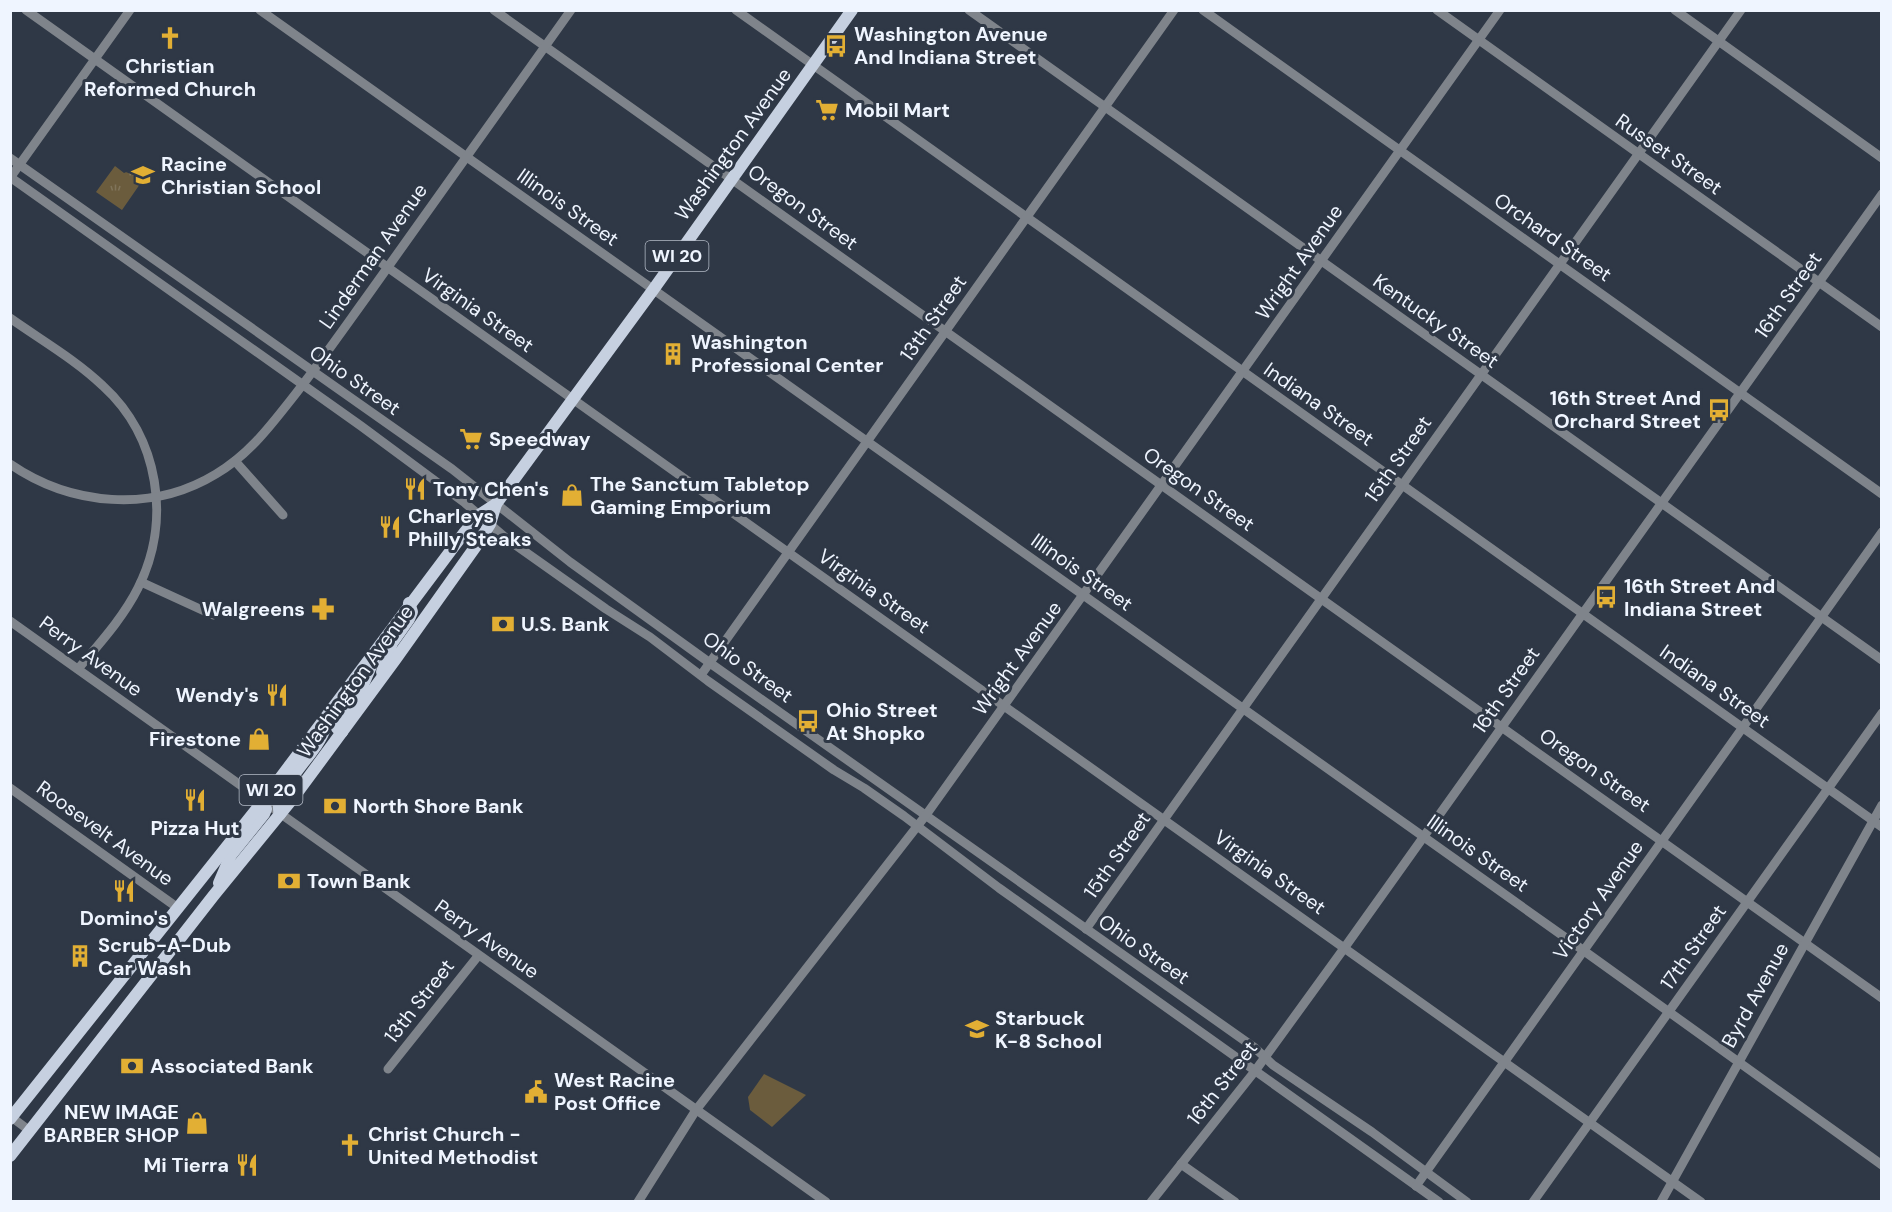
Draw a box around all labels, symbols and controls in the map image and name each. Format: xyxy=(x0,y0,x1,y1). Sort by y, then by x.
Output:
place label: Washington Avenue And Indiana Street xyxy=(854,21,1048,70)
church icon: Christian Reformed Church xyxy=(157,25,183,51)
bus stop icon: Washington Avenue And Indiana Street xyxy=(823,33,849,59)
place label: Christian Reformed Church xyxy=(84,53,256,102)
street label: Washington Avenue xyxy=(669,63,797,225)
supermarket icon: Mobil Mart xyxy=(814,97,840,123)
place label: Mobil Mart xyxy=(845,97,950,123)
street label: Russet Street xyxy=(1611,108,1727,200)
place label: Racine Christian School xyxy=(161,151,321,200)
street label: Oregon Street xyxy=(743,158,863,256)
school or university icon: Racine Christian School xyxy=(130,162,156,188)
street label: Illinois Street xyxy=(512,162,624,252)
street label: Linderman Avenue xyxy=(313,178,433,334)
street label: Orchard Street xyxy=(1489,187,1617,287)
street label: Wright Avenue xyxy=(1250,199,1348,325)
road number: WI 20 xyxy=(646,241,708,271)
street label: 16th Street xyxy=(1749,246,1827,343)
street label: Virginia Street xyxy=(417,262,539,358)
street label: Kentucky Street xyxy=(1368,268,1504,374)
street label: 13th Street xyxy=(894,270,972,366)
place label: Washington Professional Center xyxy=(691,329,883,378)
street label: Ohio Street xyxy=(304,339,406,421)
building icon: Washington Professional Center xyxy=(660,341,686,367)
street label: Indiana Street xyxy=(1259,356,1379,452)
place label: 16th Street And Orchard Street xyxy=(1550,385,1701,434)
bus stop icon: 16th Street And Orchard Street xyxy=(1706,397,1732,423)
street label: 15th Street xyxy=(1359,411,1437,507)
supermarket icon: Speedway xyxy=(458,426,484,452)
place label: Speedway xyxy=(489,426,591,452)
street label: Oregon Street xyxy=(1138,441,1260,537)
place label: The Sanctum Tabletop Gaming Emporium xyxy=(590,471,810,520)
restaurant icon: Tony Chen's xyxy=(402,476,428,502)
place label: Tony Chen's xyxy=(433,476,549,502)
shop icon: The Sanctum Tabletop Gaming Emporium xyxy=(559,482,585,508)
place label: Charleys Philly Steaks xyxy=(408,503,532,552)
restaurant icon: Charleys Philly Steaks xyxy=(377,514,403,540)
street label: Illinois Street xyxy=(1026,527,1138,617)
street label: Virginia Street xyxy=(813,543,935,639)
place label: 16th Street And Indiana Street xyxy=(1624,573,1775,622)
bus stop icon: 16th Street And Indiana Street xyxy=(1593,584,1619,610)
place label: Walgreens xyxy=(202,596,305,622)
pharmacy icon: Walgreens xyxy=(310,596,336,622)
street label: Wright Avenue xyxy=(967,596,1067,720)
street label: Washington Avenue xyxy=(291,600,419,762)
street label: Perry Avenue xyxy=(34,610,148,702)
bank icon: U.S. Bank xyxy=(490,611,516,637)
place label: U.S. Bank xyxy=(521,611,610,637)
street label: Ohio Street xyxy=(698,625,799,709)
street label: Indiana Street xyxy=(1655,638,1775,734)
street label: 16th Street xyxy=(1467,641,1545,738)
place label: Wendy's xyxy=(176,682,259,708)
restaurant icon: Wendy's xyxy=(264,682,290,708)
place label: Ohio Street At Shopko xyxy=(826,697,938,746)
bus stop icon: Ohio Street At Shopko xyxy=(795,708,821,734)
street label: Oregon Street xyxy=(1534,722,1656,818)
place label: Firestone xyxy=(149,726,241,752)
shop icon: Firestone xyxy=(246,726,272,752)
street label: Roosevelt Avenue xyxy=(31,775,179,891)
road number: WI 20 xyxy=(240,775,302,805)
restaurant icon: Pizza Hut xyxy=(182,787,208,813)
bank icon: North Shore Bank xyxy=(322,793,348,819)
place label: North Shore Bank xyxy=(353,793,524,819)
street label: 15th Street xyxy=(1078,807,1156,903)
street label: Illinois Street xyxy=(1422,808,1534,898)
place label: Pizza Hut xyxy=(150,815,240,841)
street label: Virginia Street xyxy=(1209,824,1331,920)
street label: Victory Avenue xyxy=(1547,835,1649,965)
bank icon: Town Bank xyxy=(276,868,302,894)
place label: Town Bank xyxy=(307,868,411,894)
restaurant icon: Domino's xyxy=(111,878,137,904)
street label: Perry Avenue xyxy=(430,893,544,985)
street label: 17th Street xyxy=(1654,899,1732,995)
place label: Domino's xyxy=(80,905,168,931)
street label: Ohio Street xyxy=(1093,908,1195,990)
place label: Scrub-A-Dub Car Wash xyxy=(98,932,231,981)
street label: Byrd Avenue xyxy=(1716,938,1794,1052)
building icon: Scrub-A-Dub Car Wash xyxy=(67,943,93,969)
street label: 13th Street xyxy=(378,954,460,1048)
place label: Starbuck K-8 School xyxy=(995,1005,1102,1054)
school or university icon: Starbuck K-8 School xyxy=(964,1016,990,1042)
street label: 16th Street xyxy=(1181,1035,1263,1130)
bank icon: Associated Bank xyxy=(119,1053,145,1079)
place label: Associated Bank xyxy=(150,1053,314,1079)
place label: West Racine Post Office xyxy=(554,1067,675,1116)
public building icon: West Racine Post Office xyxy=(523,1079,549,1105)
place label: NEW IMAGE BARBER SHOP xyxy=(43,1099,179,1148)
shop icon: NEW IMAGE BARBER SHOP xyxy=(184,1110,210,1136)
place label: Christ Church - United Methodist xyxy=(368,1121,538,1170)
church icon: Christ Church - United Methodist xyxy=(337,1132,363,1158)
place label: Mi Tierra xyxy=(144,1152,229,1178)
restaurant icon: Mi Tierra xyxy=(234,1152,260,1178)

